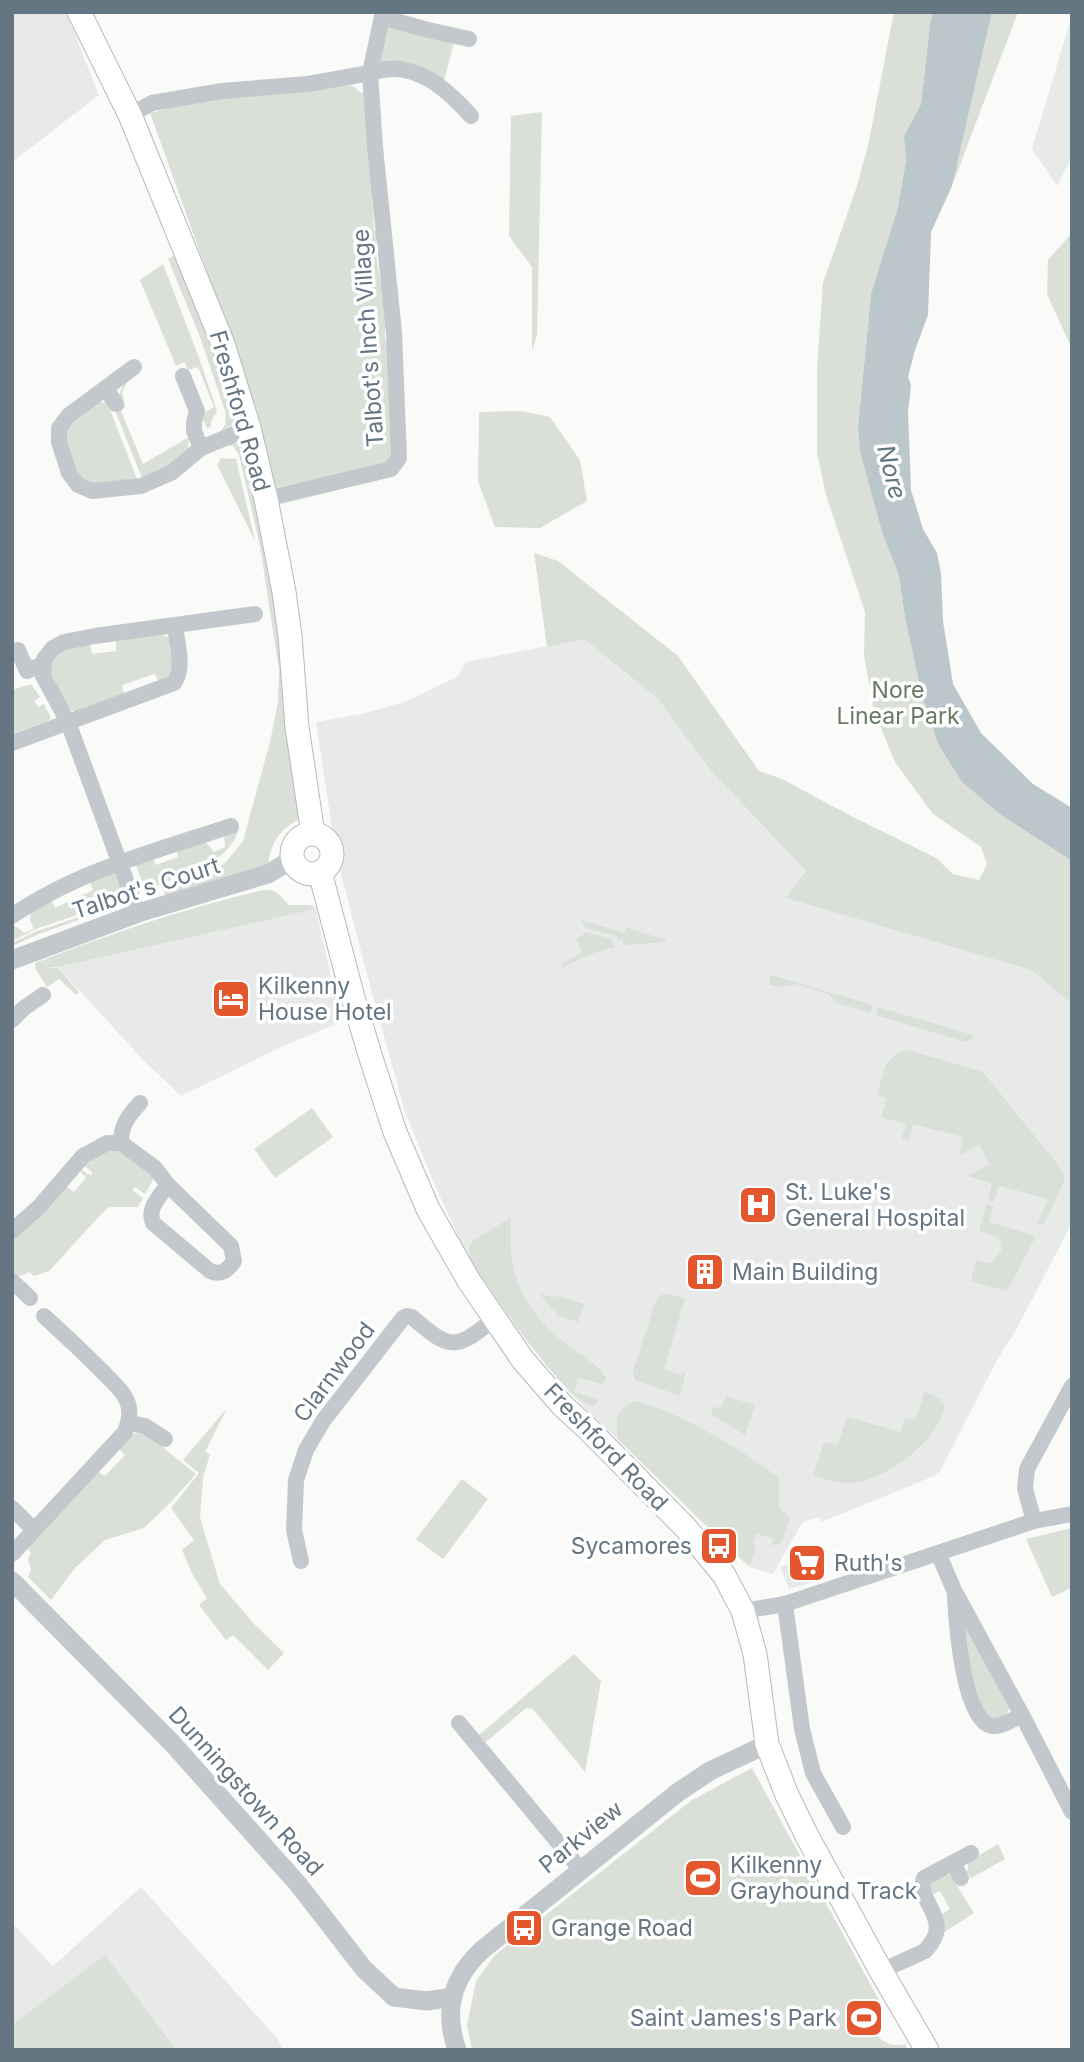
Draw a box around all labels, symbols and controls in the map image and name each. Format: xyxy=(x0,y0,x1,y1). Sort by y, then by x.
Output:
street label: Talbot's Inch Village xyxy=(346,228,390,448)
street label: Freshford Road xyxy=(204,327,276,495)
water label: Nore xyxy=(871,442,913,502)
park label: Nore Linear Park xyxy=(836,676,960,730)
street label: Talbot's Court xyxy=(69,851,224,925)
place label: Kilkenny House Hotel xyxy=(258,972,392,1026)
hotel icon: Kilkenny House Hotel xyxy=(210,978,252,1020)
place label: St. Luke's General Hospital xyxy=(785,1178,965,1232)
hospital icon: St. Luke's General Hospital xyxy=(737,1184,779,1226)
building icon: Main Building xyxy=(684,1251,726,1293)
place label: Main Building xyxy=(732,1258,878,1286)
street label: Clarnwood xyxy=(287,1316,381,1428)
street label: Freshford Road xyxy=(538,1377,674,1517)
bus stop icon: Sycamores xyxy=(698,1525,740,1567)
place label: Sycamores xyxy=(571,1532,692,1560)
supermarket icon: Ruth's xyxy=(786,1542,828,1584)
place label: Ruth's xyxy=(834,1549,903,1577)
street label: Dunningstown Road xyxy=(163,1701,329,1881)
street label: Parkview xyxy=(534,1795,629,1879)
place label: Kilkenny Grayhound Track xyxy=(730,1851,918,1905)
sports icon: Kilkenny Grayhound Track xyxy=(682,1857,724,1899)
bus stop icon: Grange Road xyxy=(503,1907,545,1949)
place label: Grange Road xyxy=(551,1914,693,1942)
sports icon: Saint James's Park xyxy=(843,1997,885,2039)
place label: Saint James's Park xyxy=(630,2004,837,2032)

